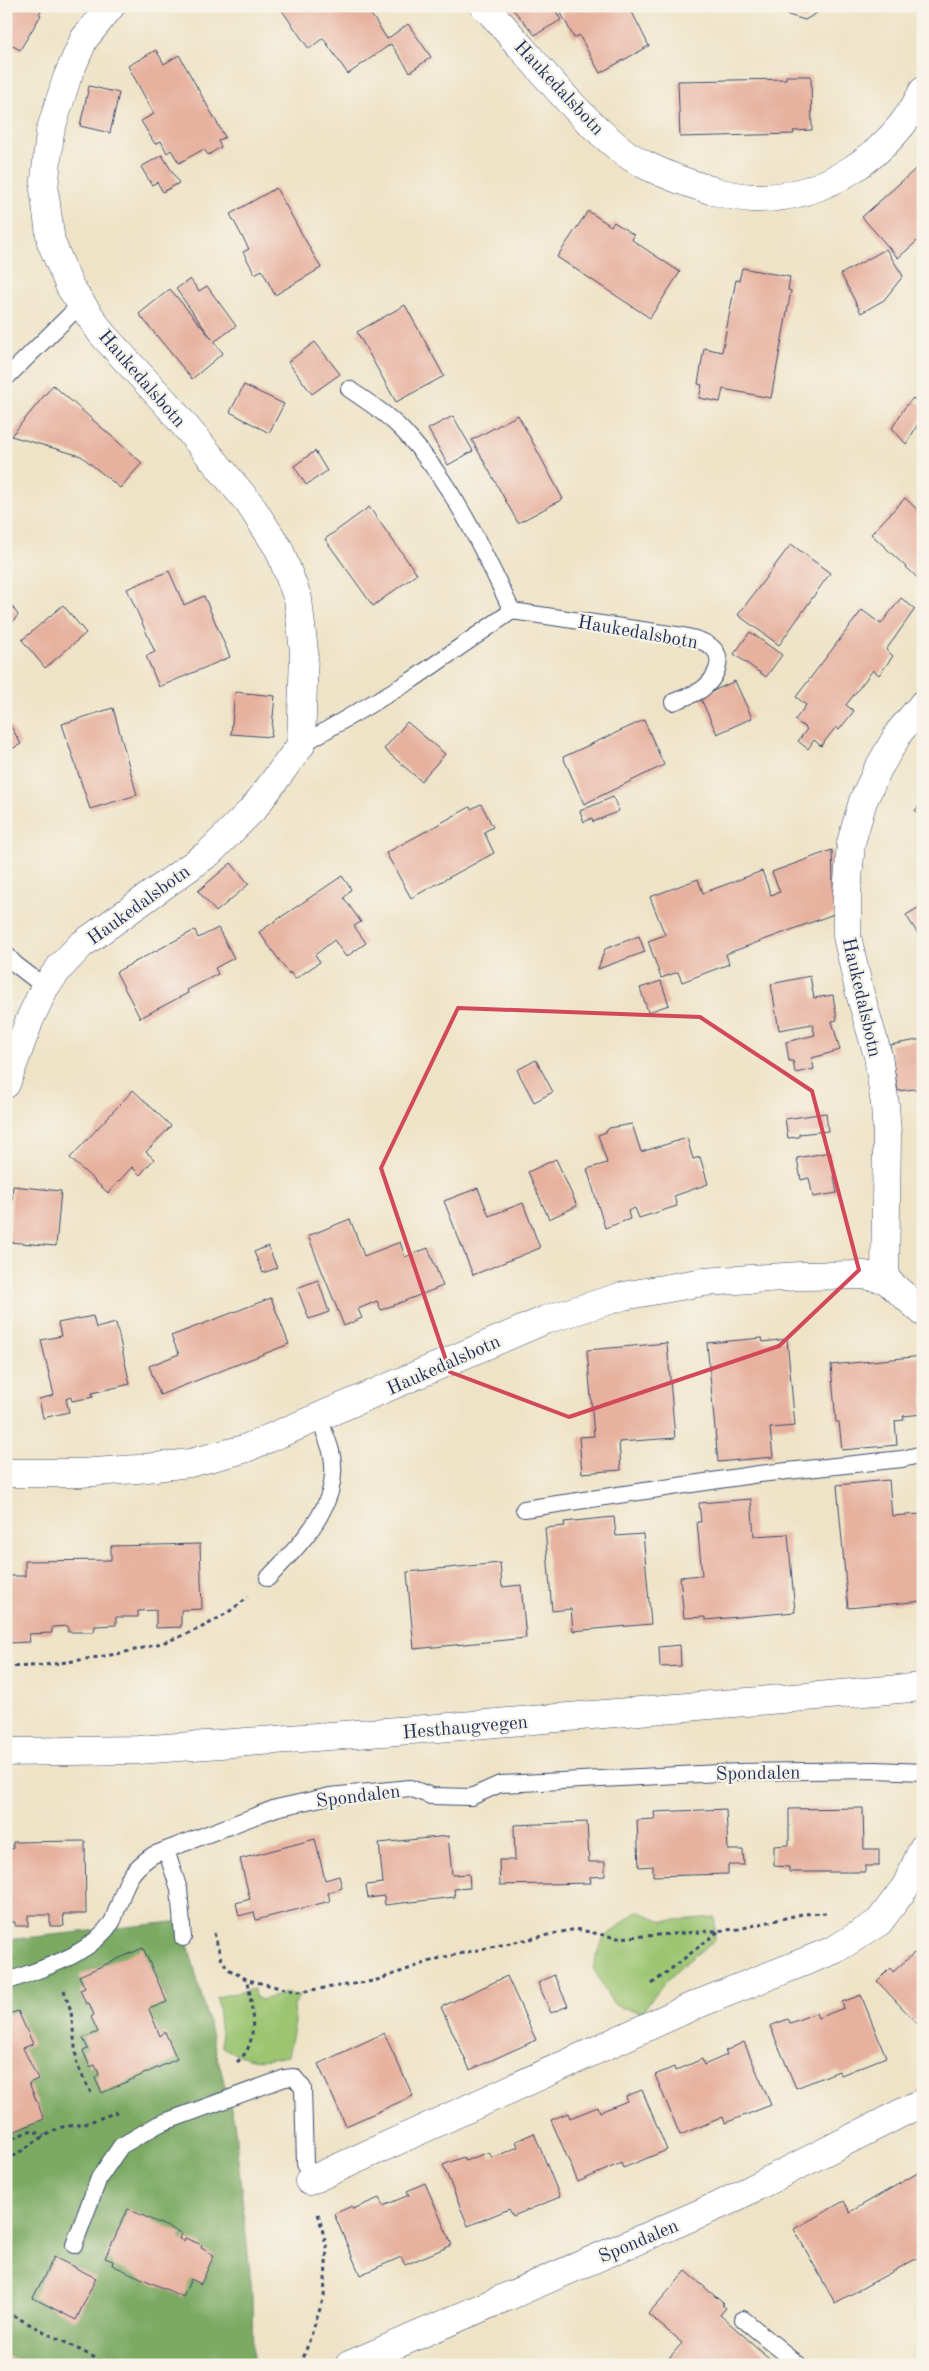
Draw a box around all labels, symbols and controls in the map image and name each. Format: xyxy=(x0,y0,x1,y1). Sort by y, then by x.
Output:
street label: Haukedalsbotn xyxy=(510,38,607,140)
street label: Haukedalsbotn xyxy=(94,327,188,432)
street label: Haukedalsbotn xyxy=(576,614,699,653)
street label: Haukedalsbotn xyxy=(85,863,194,950)
street label: Haukedalsbotn xyxy=(838,936,884,1059)
street label: Haukedalsbotn xyxy=(384,1333,504,1400)
street label: Hesthaugvegen xyxy=(402,1714,529,1743)
street label: Spondalen xyxy=(716,1764,801,1785)
street label: Spondalen xyxy=(315,1783,402,1812)
street label: Spondalen xyxy=(596,2217,682,2268)

